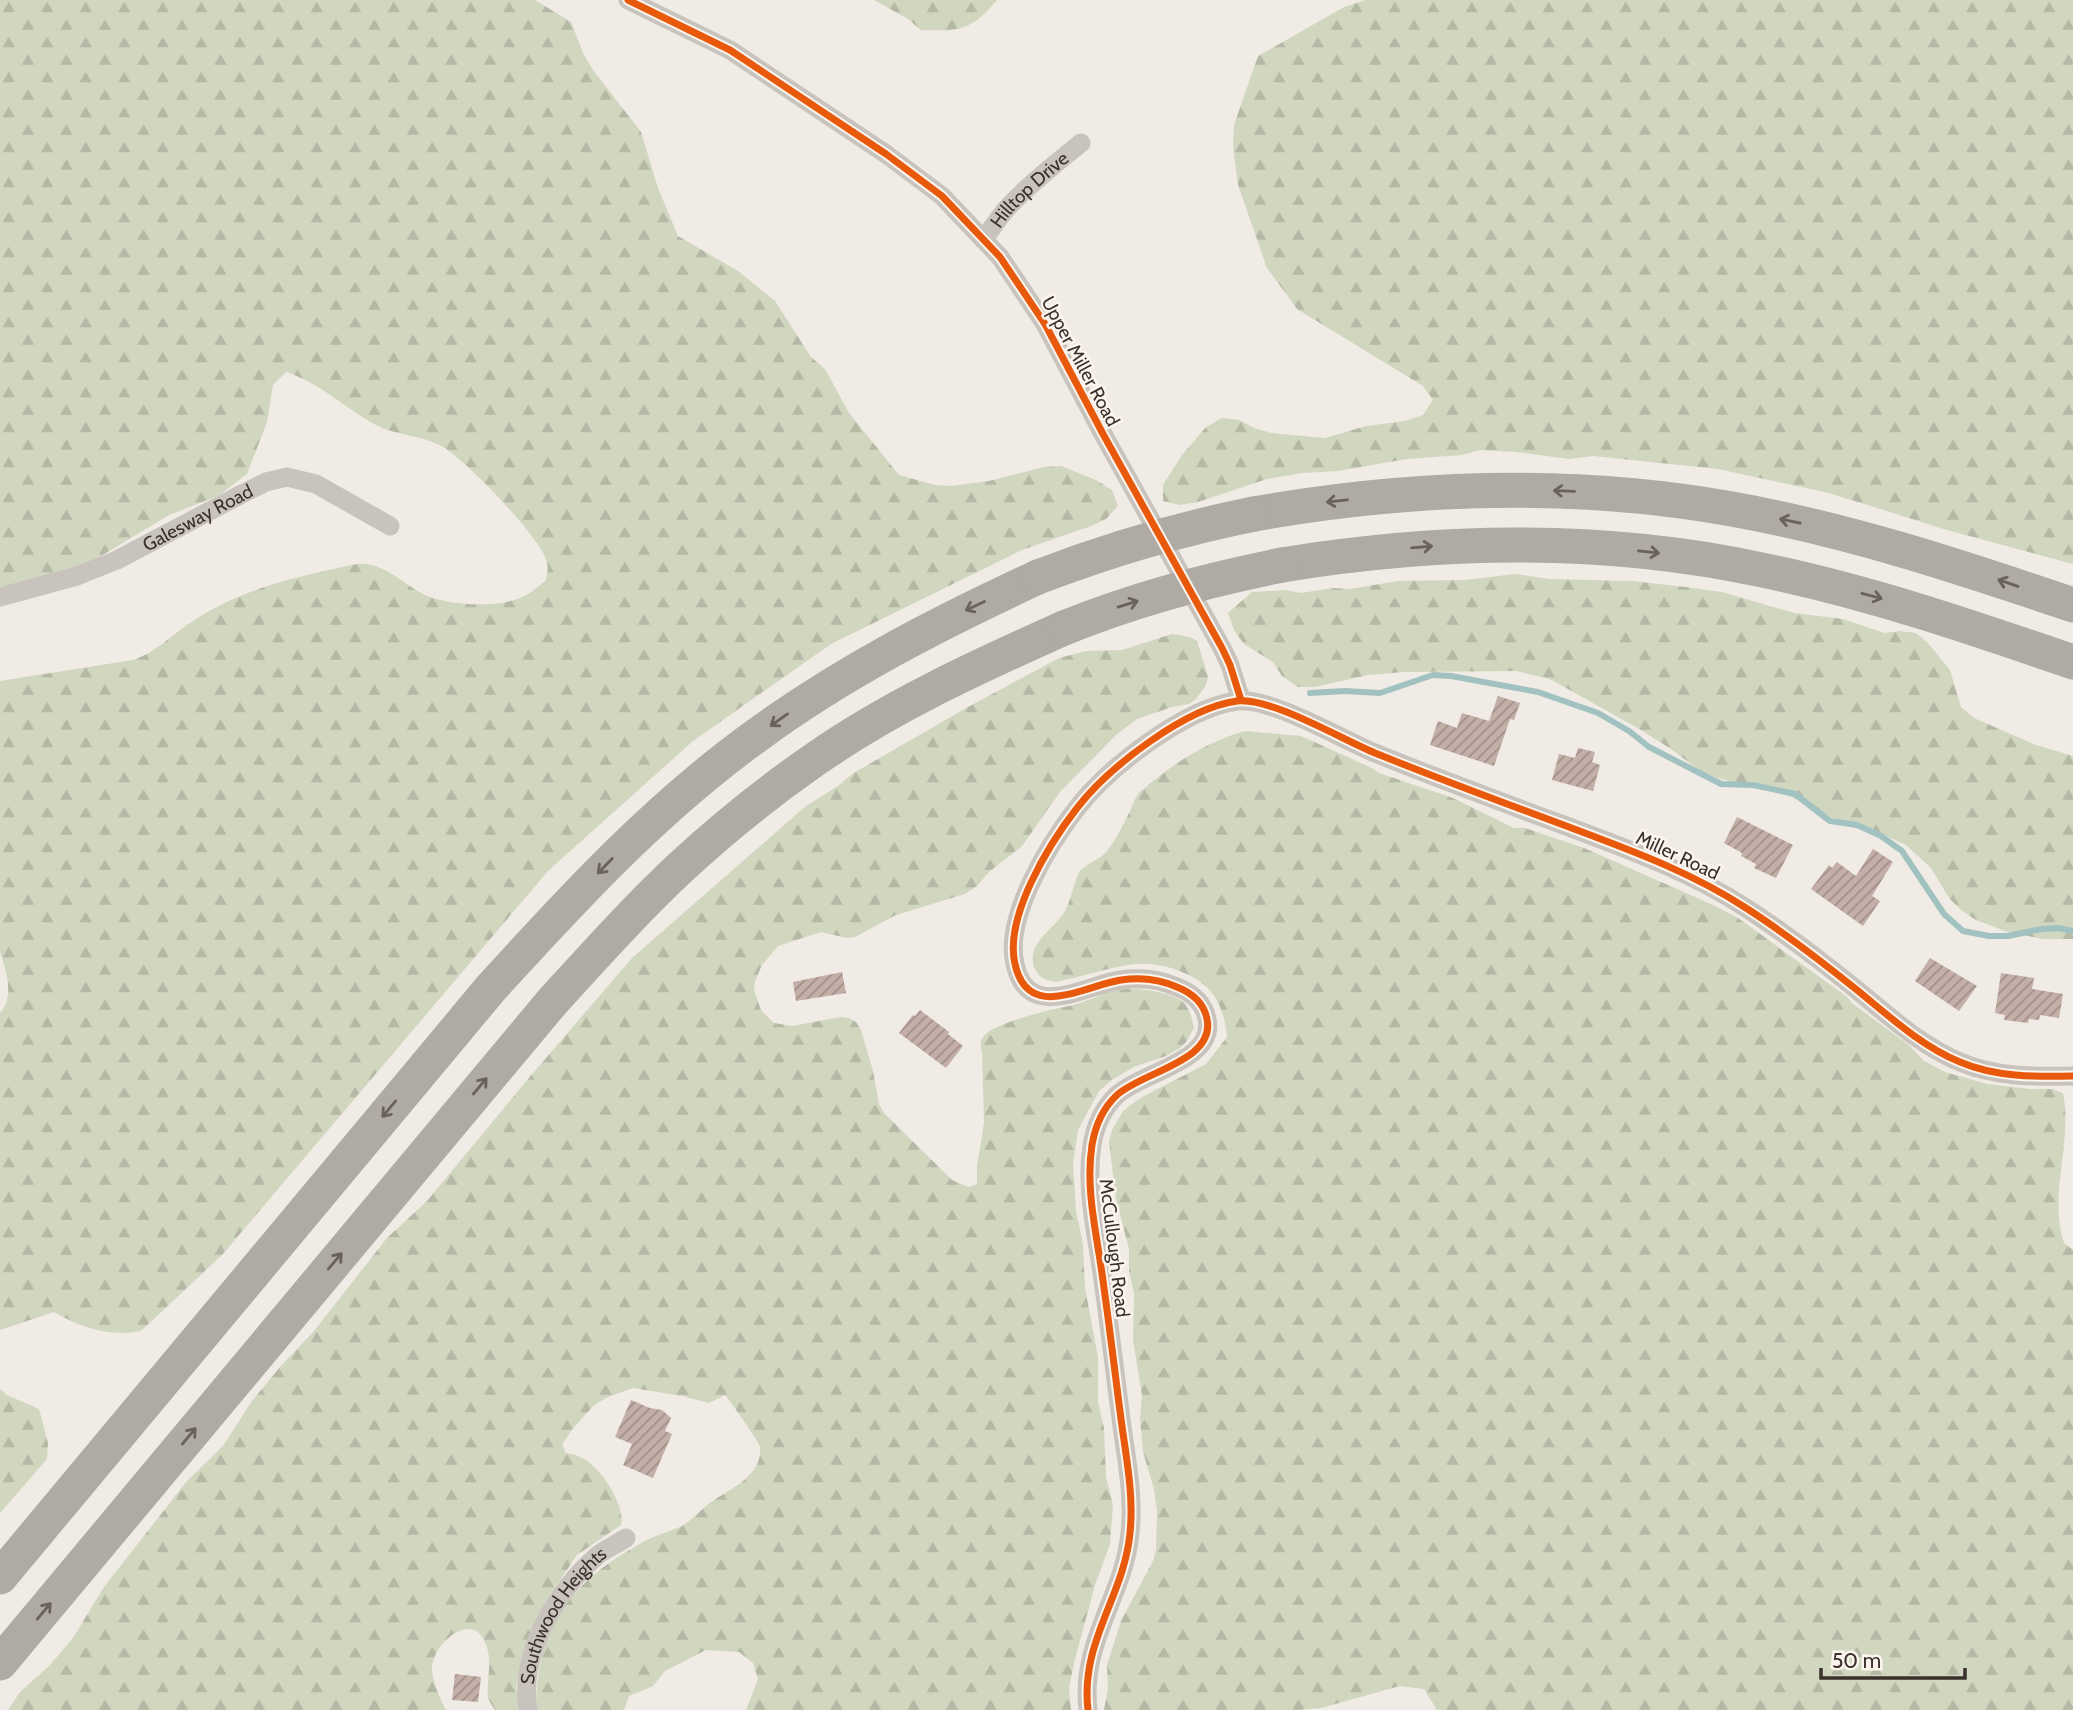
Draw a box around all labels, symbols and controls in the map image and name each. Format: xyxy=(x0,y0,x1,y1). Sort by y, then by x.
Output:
street label: Hilltop Drive xyxy=(985,147,1073,232)
street label: Upper Miller Road xyxy=(1037,292,1125,430)
street label: Galesway Road xyxy=(139,479,257,556)
one-way arrow xyxy=(1553,485,1576,498)
one-way arrow xyxy=(1327,495,1349,508)
one-way arrow xyxy=(1779,513,1802,527)
one-way arrow xyxy=(1410,540,1433,553)
one-way arrow xyxy=(1637,546,1660,559)
one-way arrow xyxy=(1998,576,2020,588)
one-way arrow xyxy=(1861,591,1883,604)
one-way arrow xyxy=(1116,596,1138,609)
one-way arrow xyxy=(965,600,987,613)
one-way arrow xyxy=(770,713,789,727)
street label: Miller Road xyxy=(1632,826,1723,885)
one-way arrow xyxy=(597,857,614,874)
one-way arrow xyxy=(472,1078,488,1096)
one-way arrow xyxy=(381,1100,397,1118)
street label: McCullough Road xyxy=(1095,1177,1134,1319)
one-way arrow xyxy=(327,1253,342,1271)
one-way arrow xyxy=(181,1427,197,1445)
street label: Southwood Heights xyxy=(516,1542,611,1686)
one-way arrow xyxy=(35,1602,51,1620)
scale bar xyxy=(1821,1636,1965,1680)
text: 50 m xyxy=(1832,1648,1881,1673)

